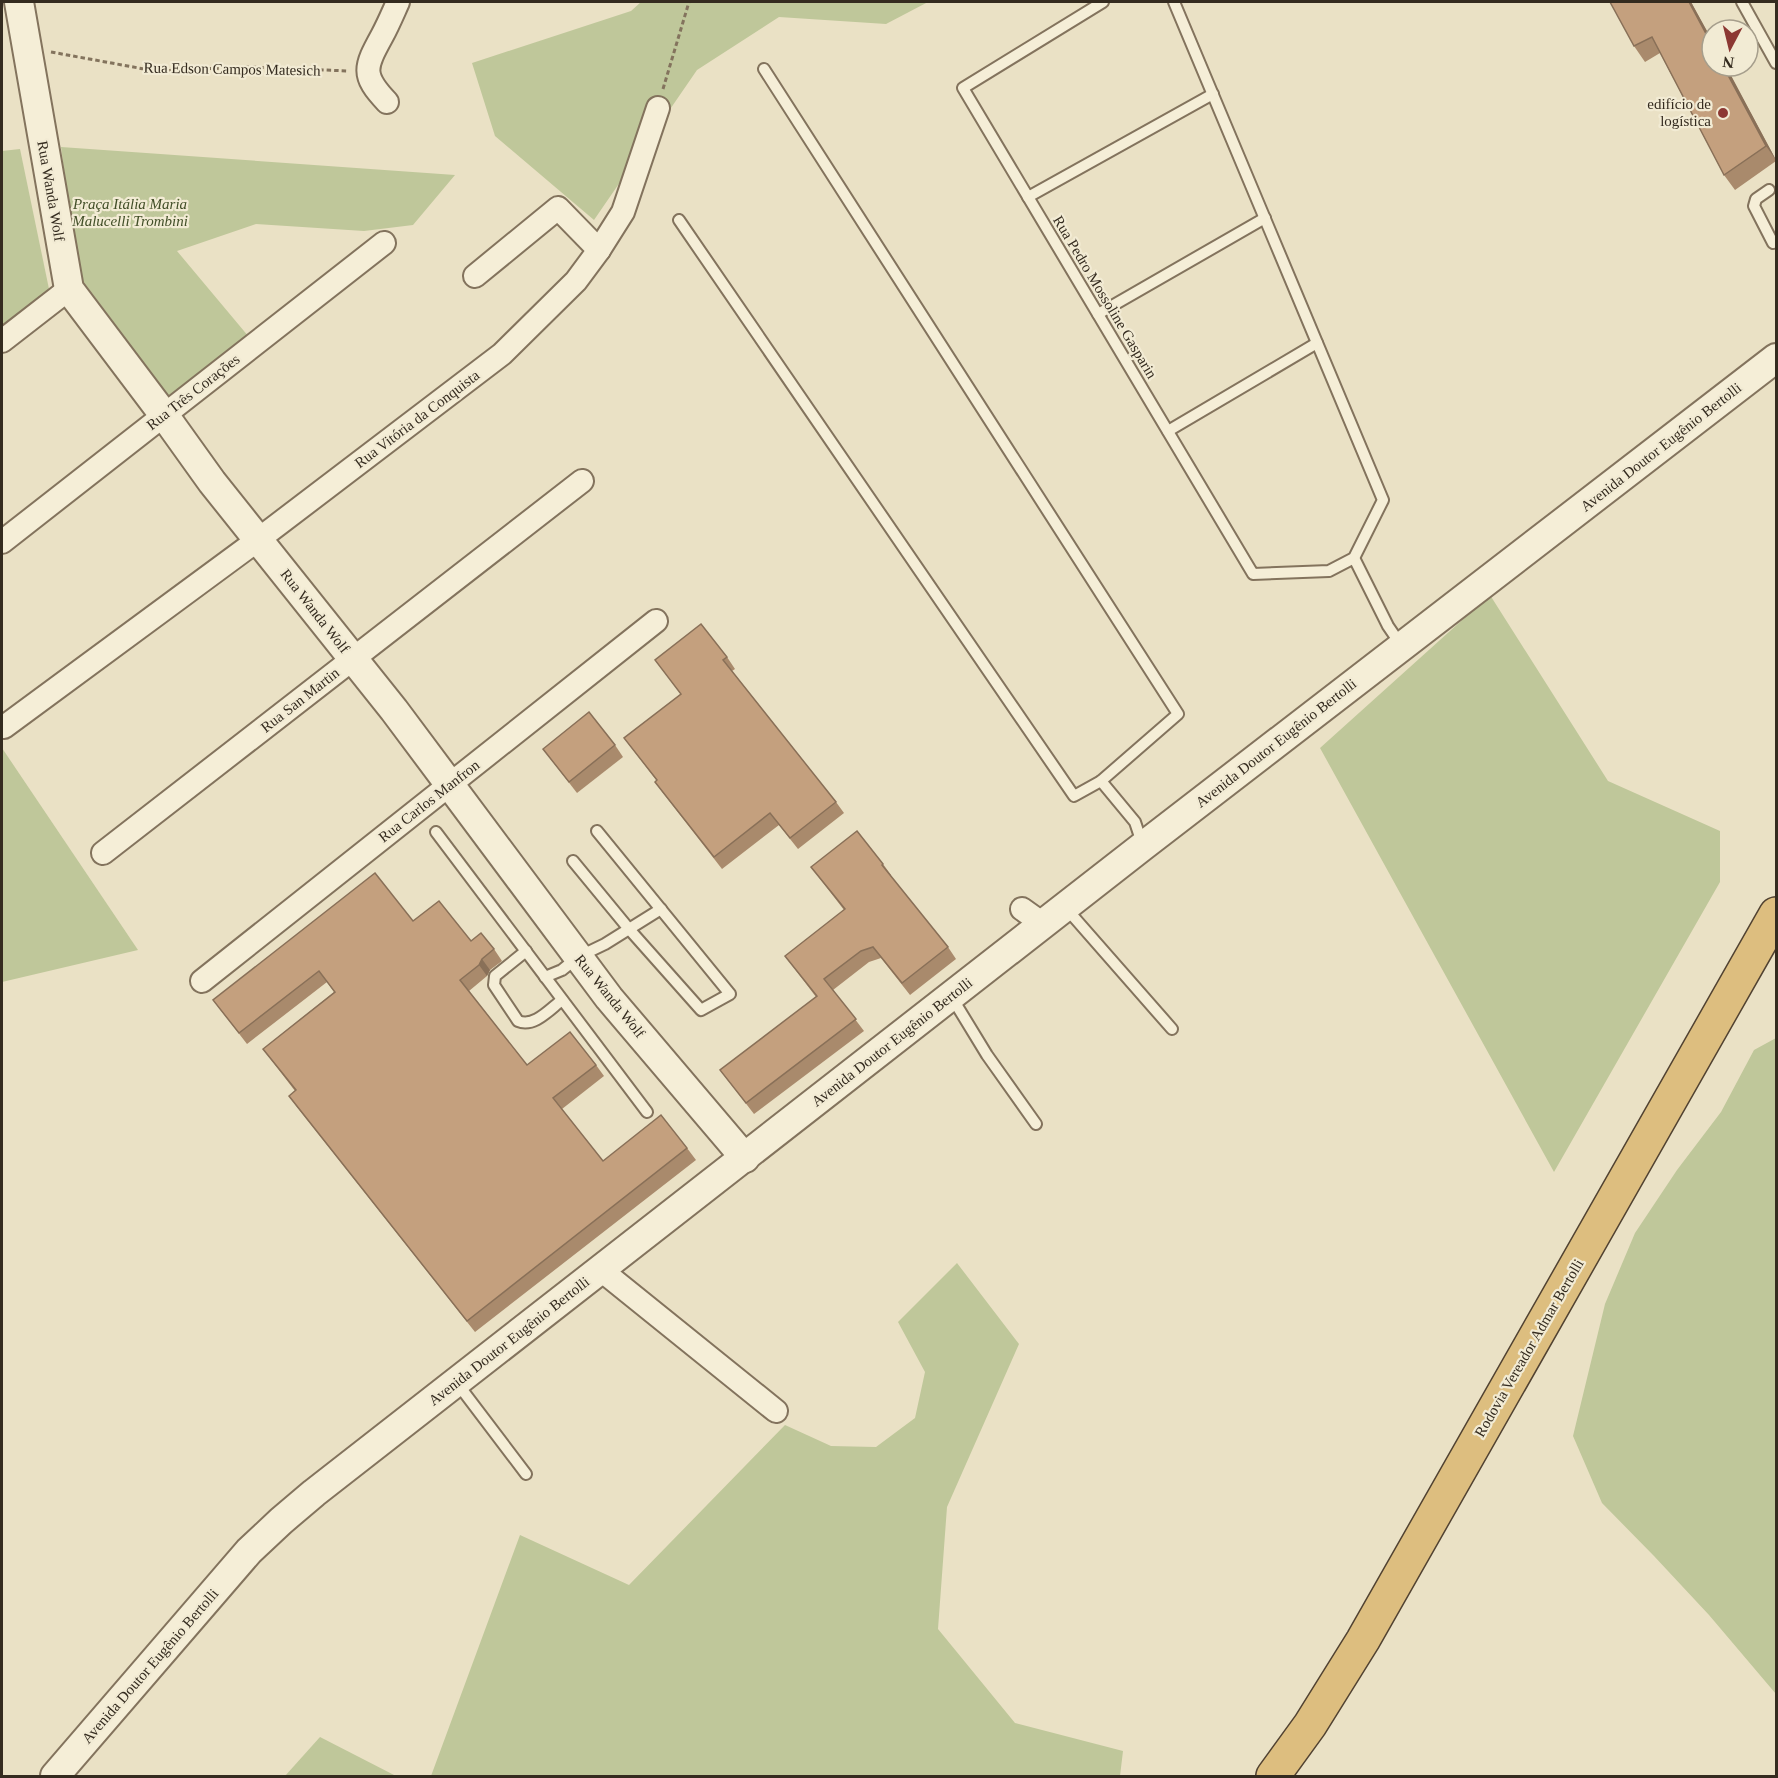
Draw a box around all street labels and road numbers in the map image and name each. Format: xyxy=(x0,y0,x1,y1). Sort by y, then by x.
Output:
street label: Rua Edson Campos Matesich xyxy=(143,59,321,79)
street label: Rua Wanda Wolf xyxy=(34,139,68,243)
street label: Rua Pedro Mossoline Gasparin xyxy=(1050,213,1160,382)
street label: Rua Três Corações xyxy=(143,351,243,433)
street label: Rua Vitória da Conquista xyxy=(352,367,483,471)
street label: Avenida Doutor Eugênio Bertolli xyxy=(1578,379,1744,515)
street label: Rua Wanda Wolf xyxy=(277,566,353,656)
street label: Rua San Martin xyxy=(258,664,343,736)
street label: Avenida Doutor Eugênio Bertolli xyxy=(1193,675,1359,811)
street label: Rua Carlos Manfron xyxy=(375,756,483,845)
street label: Rua Wanda Wolf xyxy=(572,951,648,1041)
street label: Avenida Doutor Eugênio Bertolli xyxy=(809,974,975,1110)
street label: Rodovia Vereador Admar Bertolli xyxy=(1471,1256,1587,1440)
street label: Avenida Doutor Eugênio Bertolli xyxy=(426,1273,592,1409)
street label: Avenida Doutor Eugênio Bertolli xyxy=(79,1586,221,1746)

